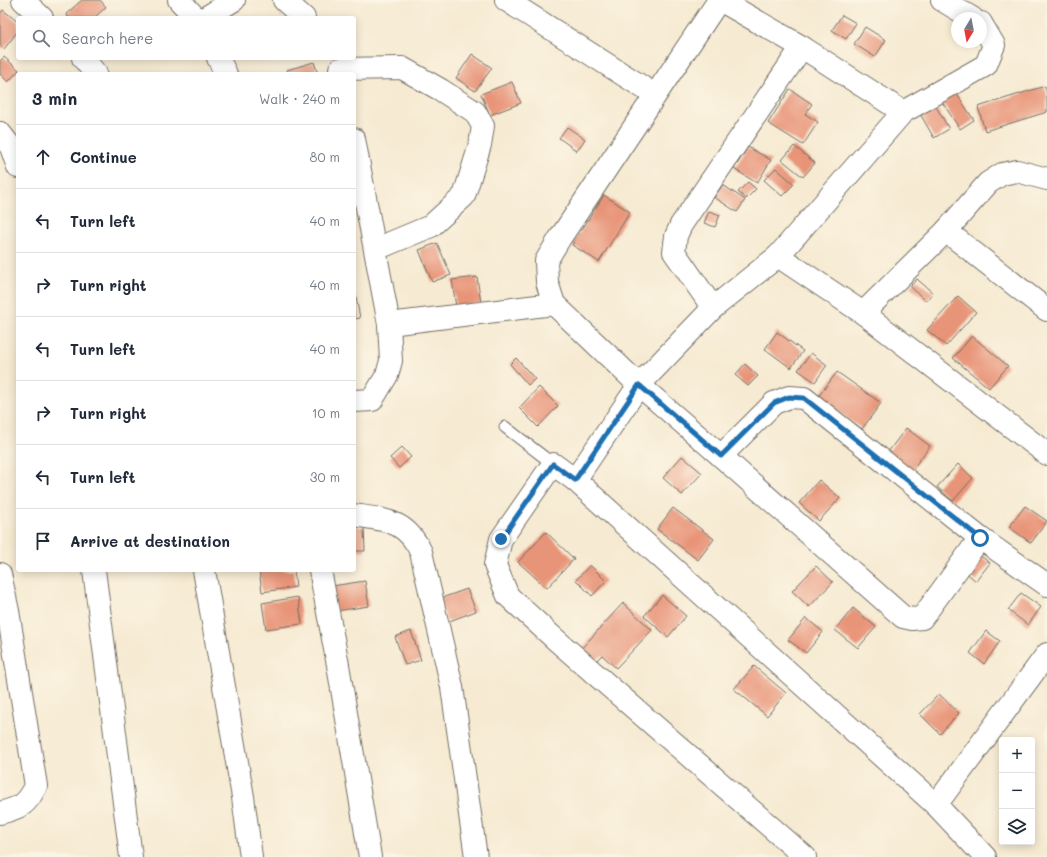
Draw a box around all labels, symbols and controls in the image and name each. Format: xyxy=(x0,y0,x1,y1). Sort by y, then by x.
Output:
north arrow xyxy=(951,12,987,48)
search box xyxy=(16,16,356,60)
icon: search xyxy=(30,27,52,49)
text: Search here xyxy=(62,28,153,48)
text: 3 min xyxy=(32,87,77,109)
text: Walk · 240 m xyxy=(259,90,340,107)
icon: ahead xyxy=(32,146,54,168)
text: Continue xyxy=(70,147,137,167)
text: 80 m xyxy=(310,148,340,165)
icon: left xyxy=(32,210,54,232)
text: Turn left xyxy=(70,211,135,231)
text: 40 m xyxy=(310,212,340,229)
icon: right xyxy=(32,274,54,296)
text: Turn right xyxy=(70,275,147,295)
text: 40 m xyxy=(310,276,340,293)
icon: left xyxy=(32,338,54,360)
text: Turn left xyxy=(70,339,135,359)
text: 40 m xyxy=(310,340,340,357)
icon: right xyxy=(32,402,54,424)
text: Turn right xyxy=(70,403,147,423)
text: 10 m xyxy=(312,404,340,421)
icon: left xyxy=(32,466,54,488)
text: Turn left xyxy=(70,467,135,487)
text: 30 m xyxy=(310,468,340,485)
route start xyxy=(971,529,989,547)
icon: arrive xyxy=(32,530,54,552)
route end xyxy=(492,530,510,548)
text: Arrive at destination xyxy=(70,531,230,551)
map controls xyxy=(999,737,1035,845)
button: + xyxy=(999,737,1035,773)
button: − xyxy=(999,773,1035,809)
button: layers xyxy=(999,809,1035,845)

